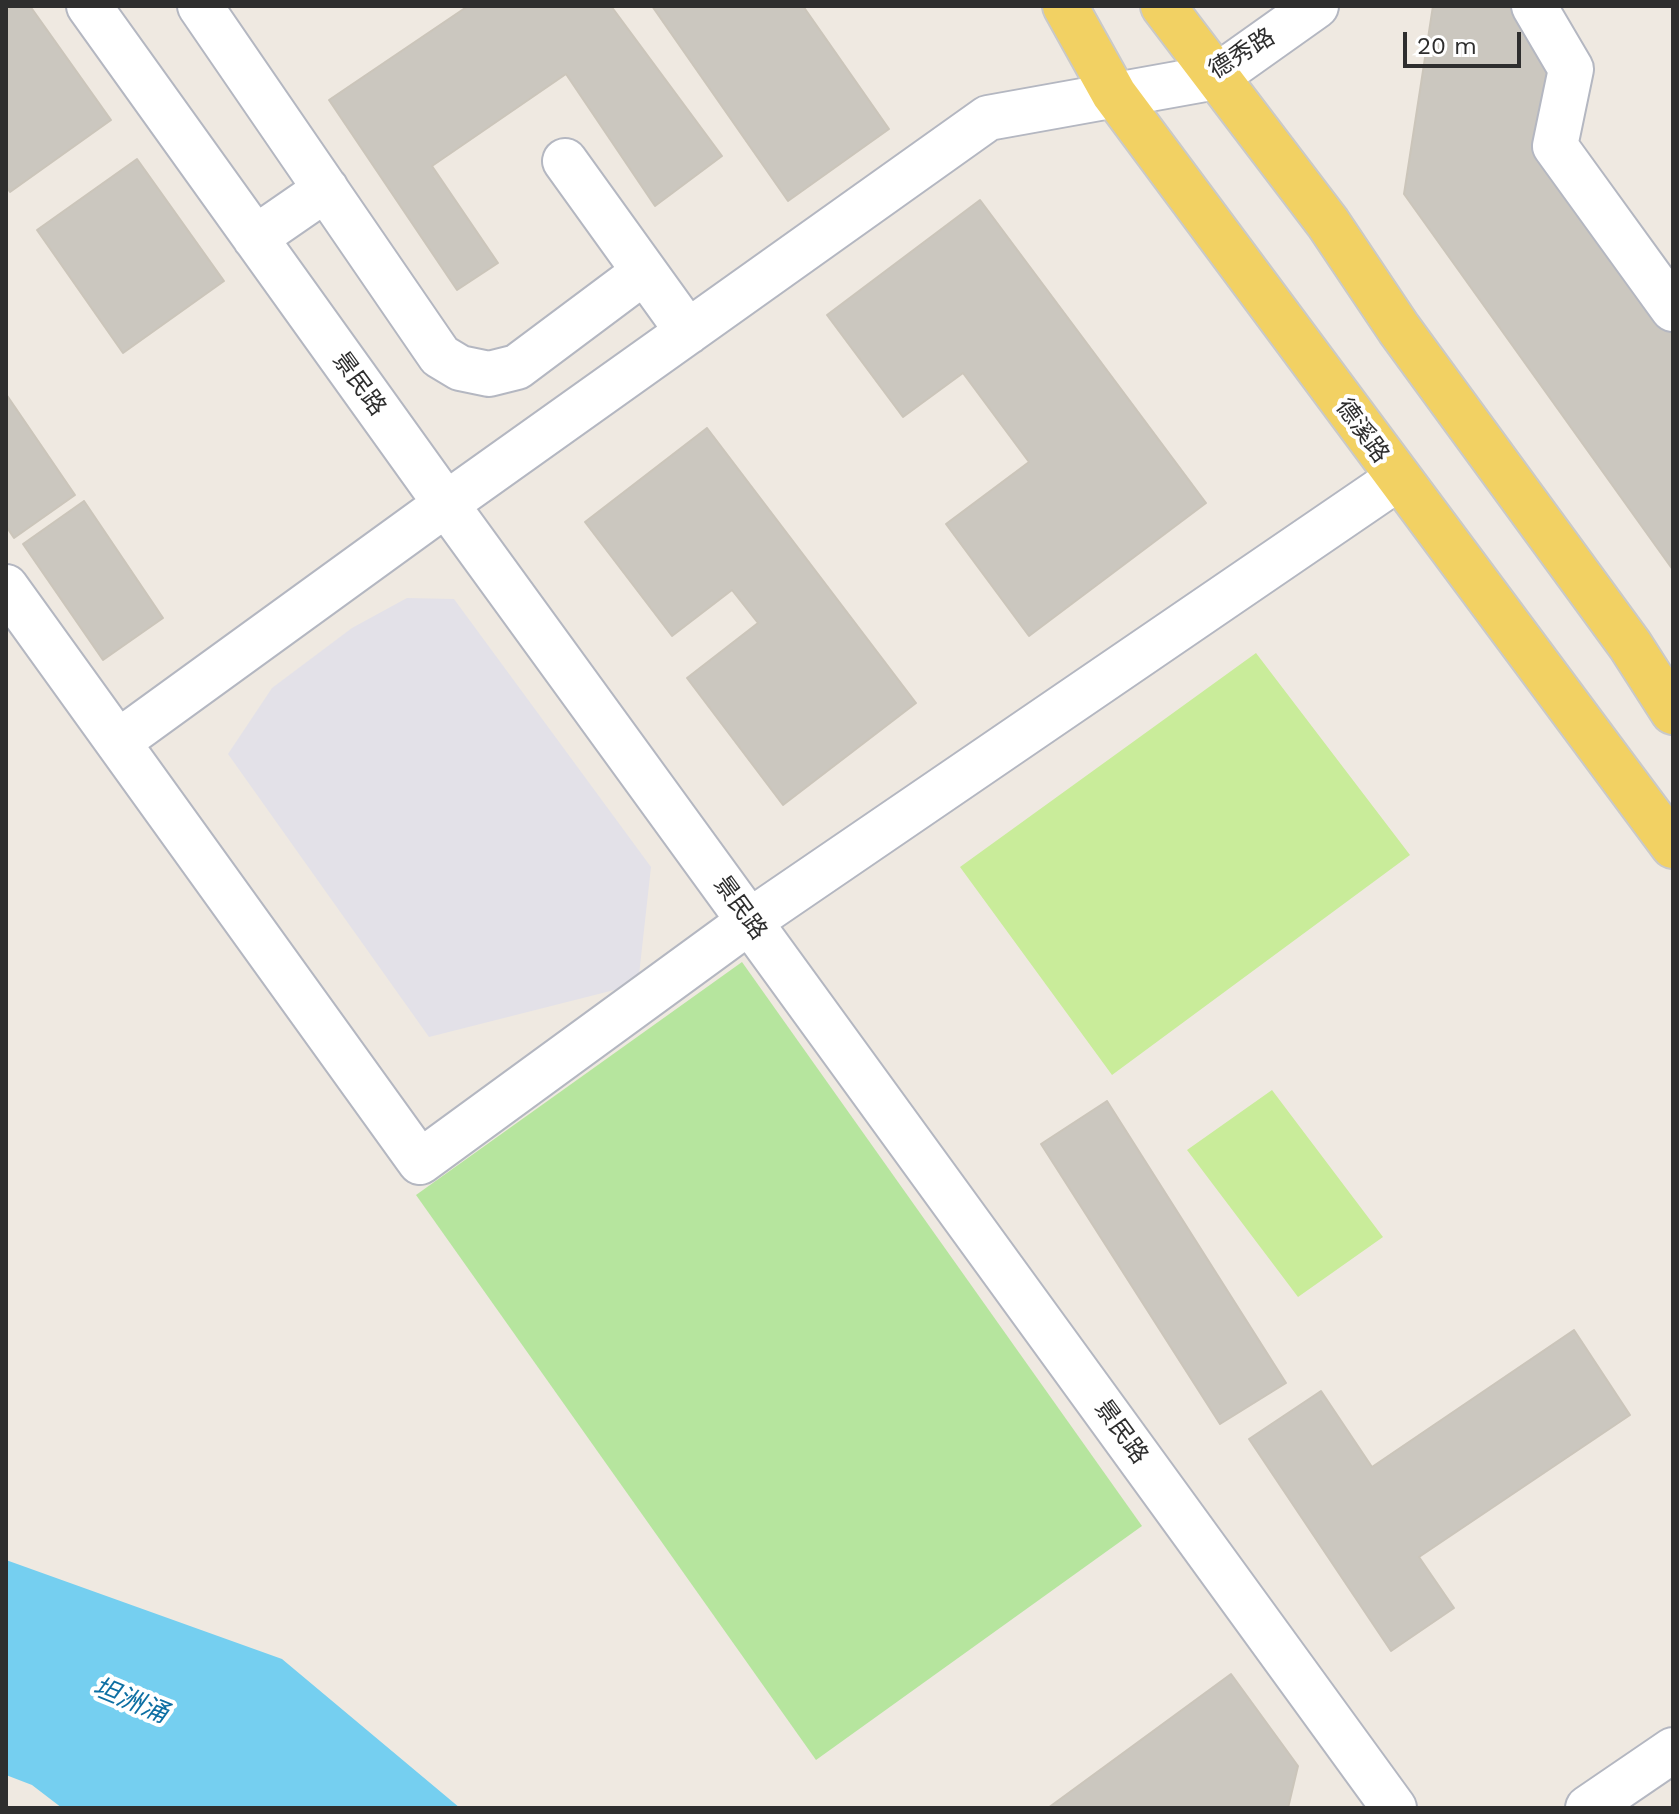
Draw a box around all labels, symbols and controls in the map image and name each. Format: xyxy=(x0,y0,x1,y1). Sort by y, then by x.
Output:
scale bar xyxy=(1407,16,1525,66)
street label: 德秀路 xyxy=(1204,23,1280,85)
text: 20 m xyxy=(1417,32,1477,60)
street label: 景民路 xyxy=(326,346,392,422)
street label: 德溪路 xyxy=(1329,393,1395,469)
street label: 景民路 xyxy=(707,870,773,946)
street label: 景民路 xyxy=(1088,1394,1154,1470)
water label: 坦洲涌 xyxy=(88,1672,172,1730)

